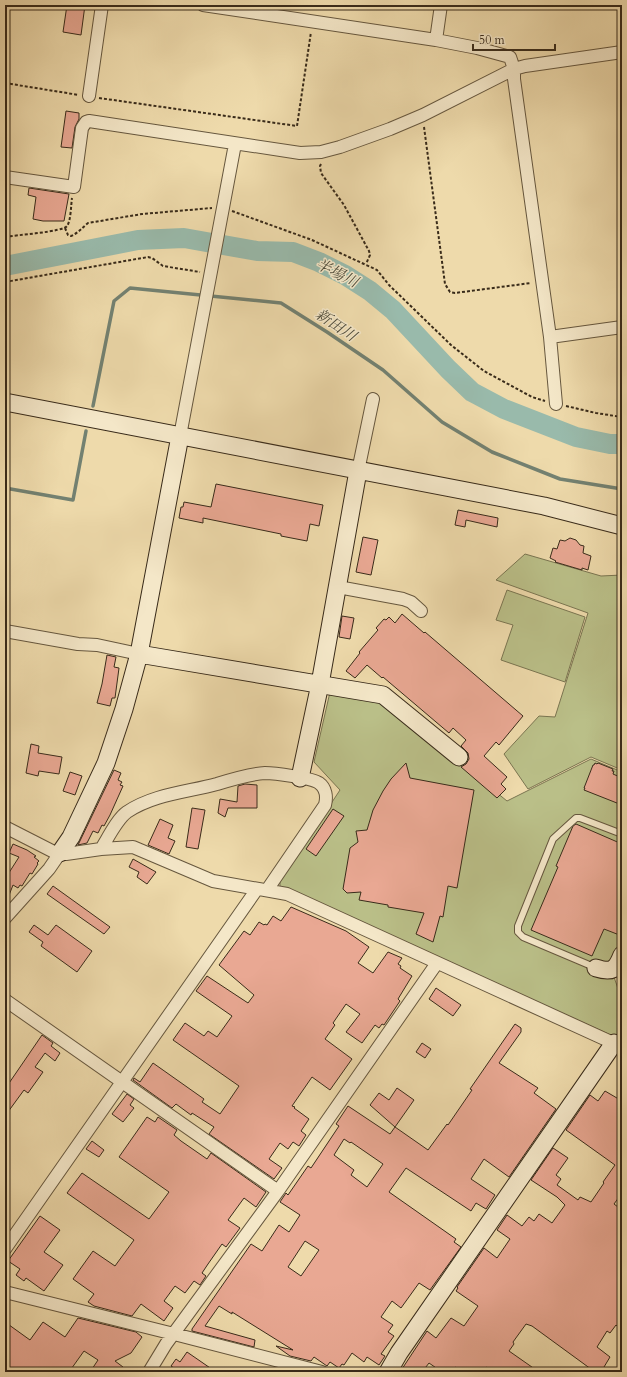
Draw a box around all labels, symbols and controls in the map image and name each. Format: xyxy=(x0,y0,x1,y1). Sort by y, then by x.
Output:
scale bar xyxy=(473,26,555,52)
text: 50 m xyxy=(479,32,506,48)
water label: 半場川 xyxy=(312,254,363,293)
water label: 新田川 xyxy=(312,304,362,347)

